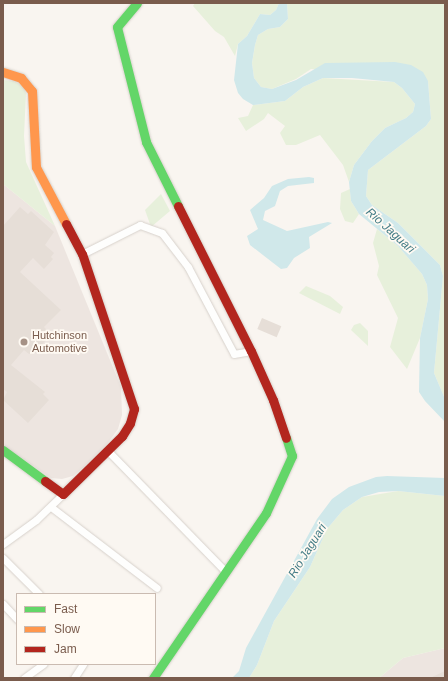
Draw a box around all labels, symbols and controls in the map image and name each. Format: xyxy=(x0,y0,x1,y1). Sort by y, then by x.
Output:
water label: Rio Jaguari xyxy=(363,205,417,257)
place label: Hutchinson Automotive xyxy=(32,329,87,355)
marker: Hutchinson Automotive xyxy=(19,337,29,347)
water label: Rio Jaguari xyxy=(286,521,330,581)
legend xyxy=(16,593,156,665)
text: Fast xyxy=(54,602,77,616)
text: Slow xyxy=(54,622,80,636)
text: Jam xyxy=(54,642,77,656)

